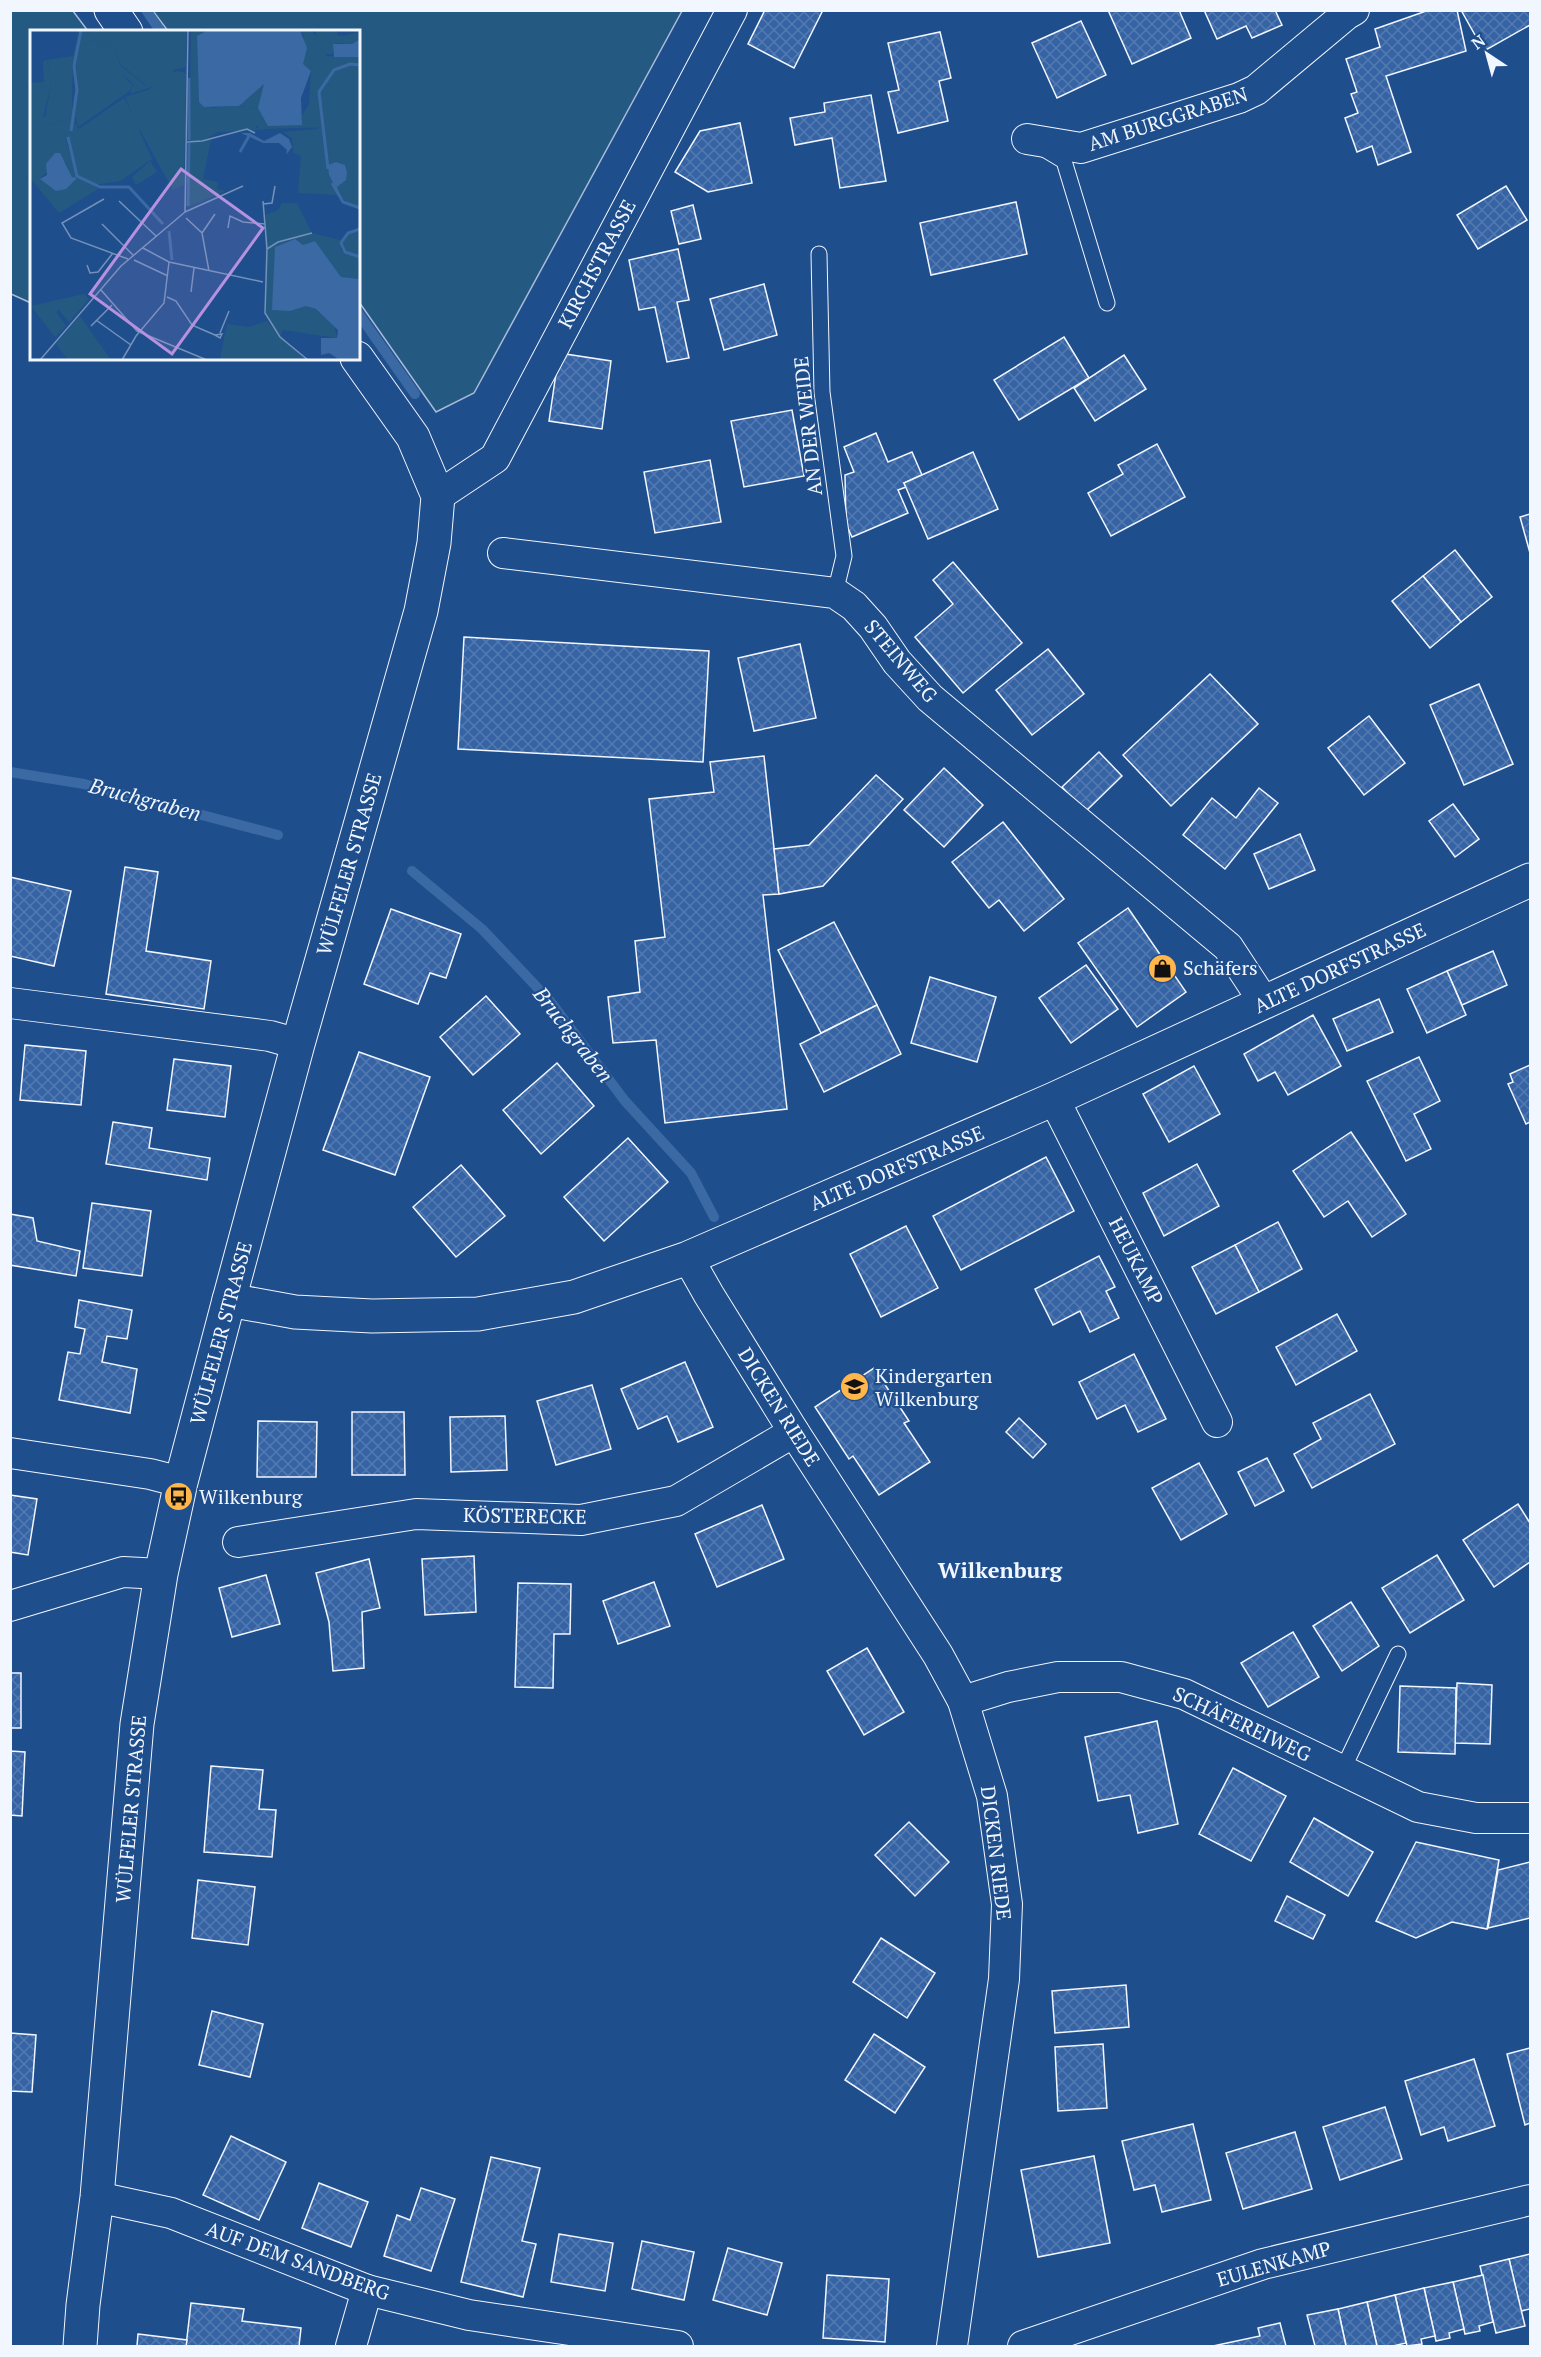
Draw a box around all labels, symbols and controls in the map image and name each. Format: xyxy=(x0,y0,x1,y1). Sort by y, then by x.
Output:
north arrow xyxy=(1457,24,1517,84)
text: N xyxy=(1467,29,1490,54)
inset map xyxy=(30,30,360,360)
street label: AM BURGGRABEN xyxy=(1085,80,1251,157)
street label: KIRCHSTRASSE xyxy=(551,195,642,333)
street label: AN DER WEIDE xyxy=(787,355,828,497)
street label: STEINWEG xyxy=(859,614,944,708)
water label: Bruchgraben xyxy=(85,770,204,827)
street label: WÜLFELER STRASSE xyxy=(310,770,387,958)
street label: ALTE DORFSTRASSE xyxy=(1249,916,1430,1019)
shop icon: Schäfers xyxy=(1146,952,1178,984)
place label: Schäfers xyxy=(1183,954,1258,981)
water label: Bruchgraben xyxy=(527,980,620,1088)
street label: ALTE DORFSTRASSE xyxy=(806,1119,988,1216)
street label: HEUKAMP xyxy=(1103,1212,1170,1309)
street label: WÜLFELER STRASSE xyxy=(183,1238,258,1427)
street label: DICKEN RIEDE xyxy=(732,1342,827,1471)
place label: Kindergarten Wilkenburg xyxy=(875,1362,992,1412)
school or university icon: Kindergarten Wilkenburg xyxy=(838,1371,870,1403)
bus stop icon: Wilkenburg xyxy=(162,1481,194,1513)
place label: Wilkenburg xyxy=(199,1483,303,1510)
street label: KÖSTERECKE xyxy=(463,1501,587,1530)
district label: Wilkenburg xyxy=(938,1555,1063,1584)
street label: SCHÄFEREIWEG xyxy=(1169,1680,1316,1768)
street label: WÜLFELER STRASSE xyxy=(109,1714,152,1904)
street label: DICKEN RIEDE xyxy=(975,1784,1018,1922)
street label: AUF DEM SANDBERG xyxy=(202,2215,394,2306)
street label: EULENKAMP xyxy=(1214,2234,1334,2293)

